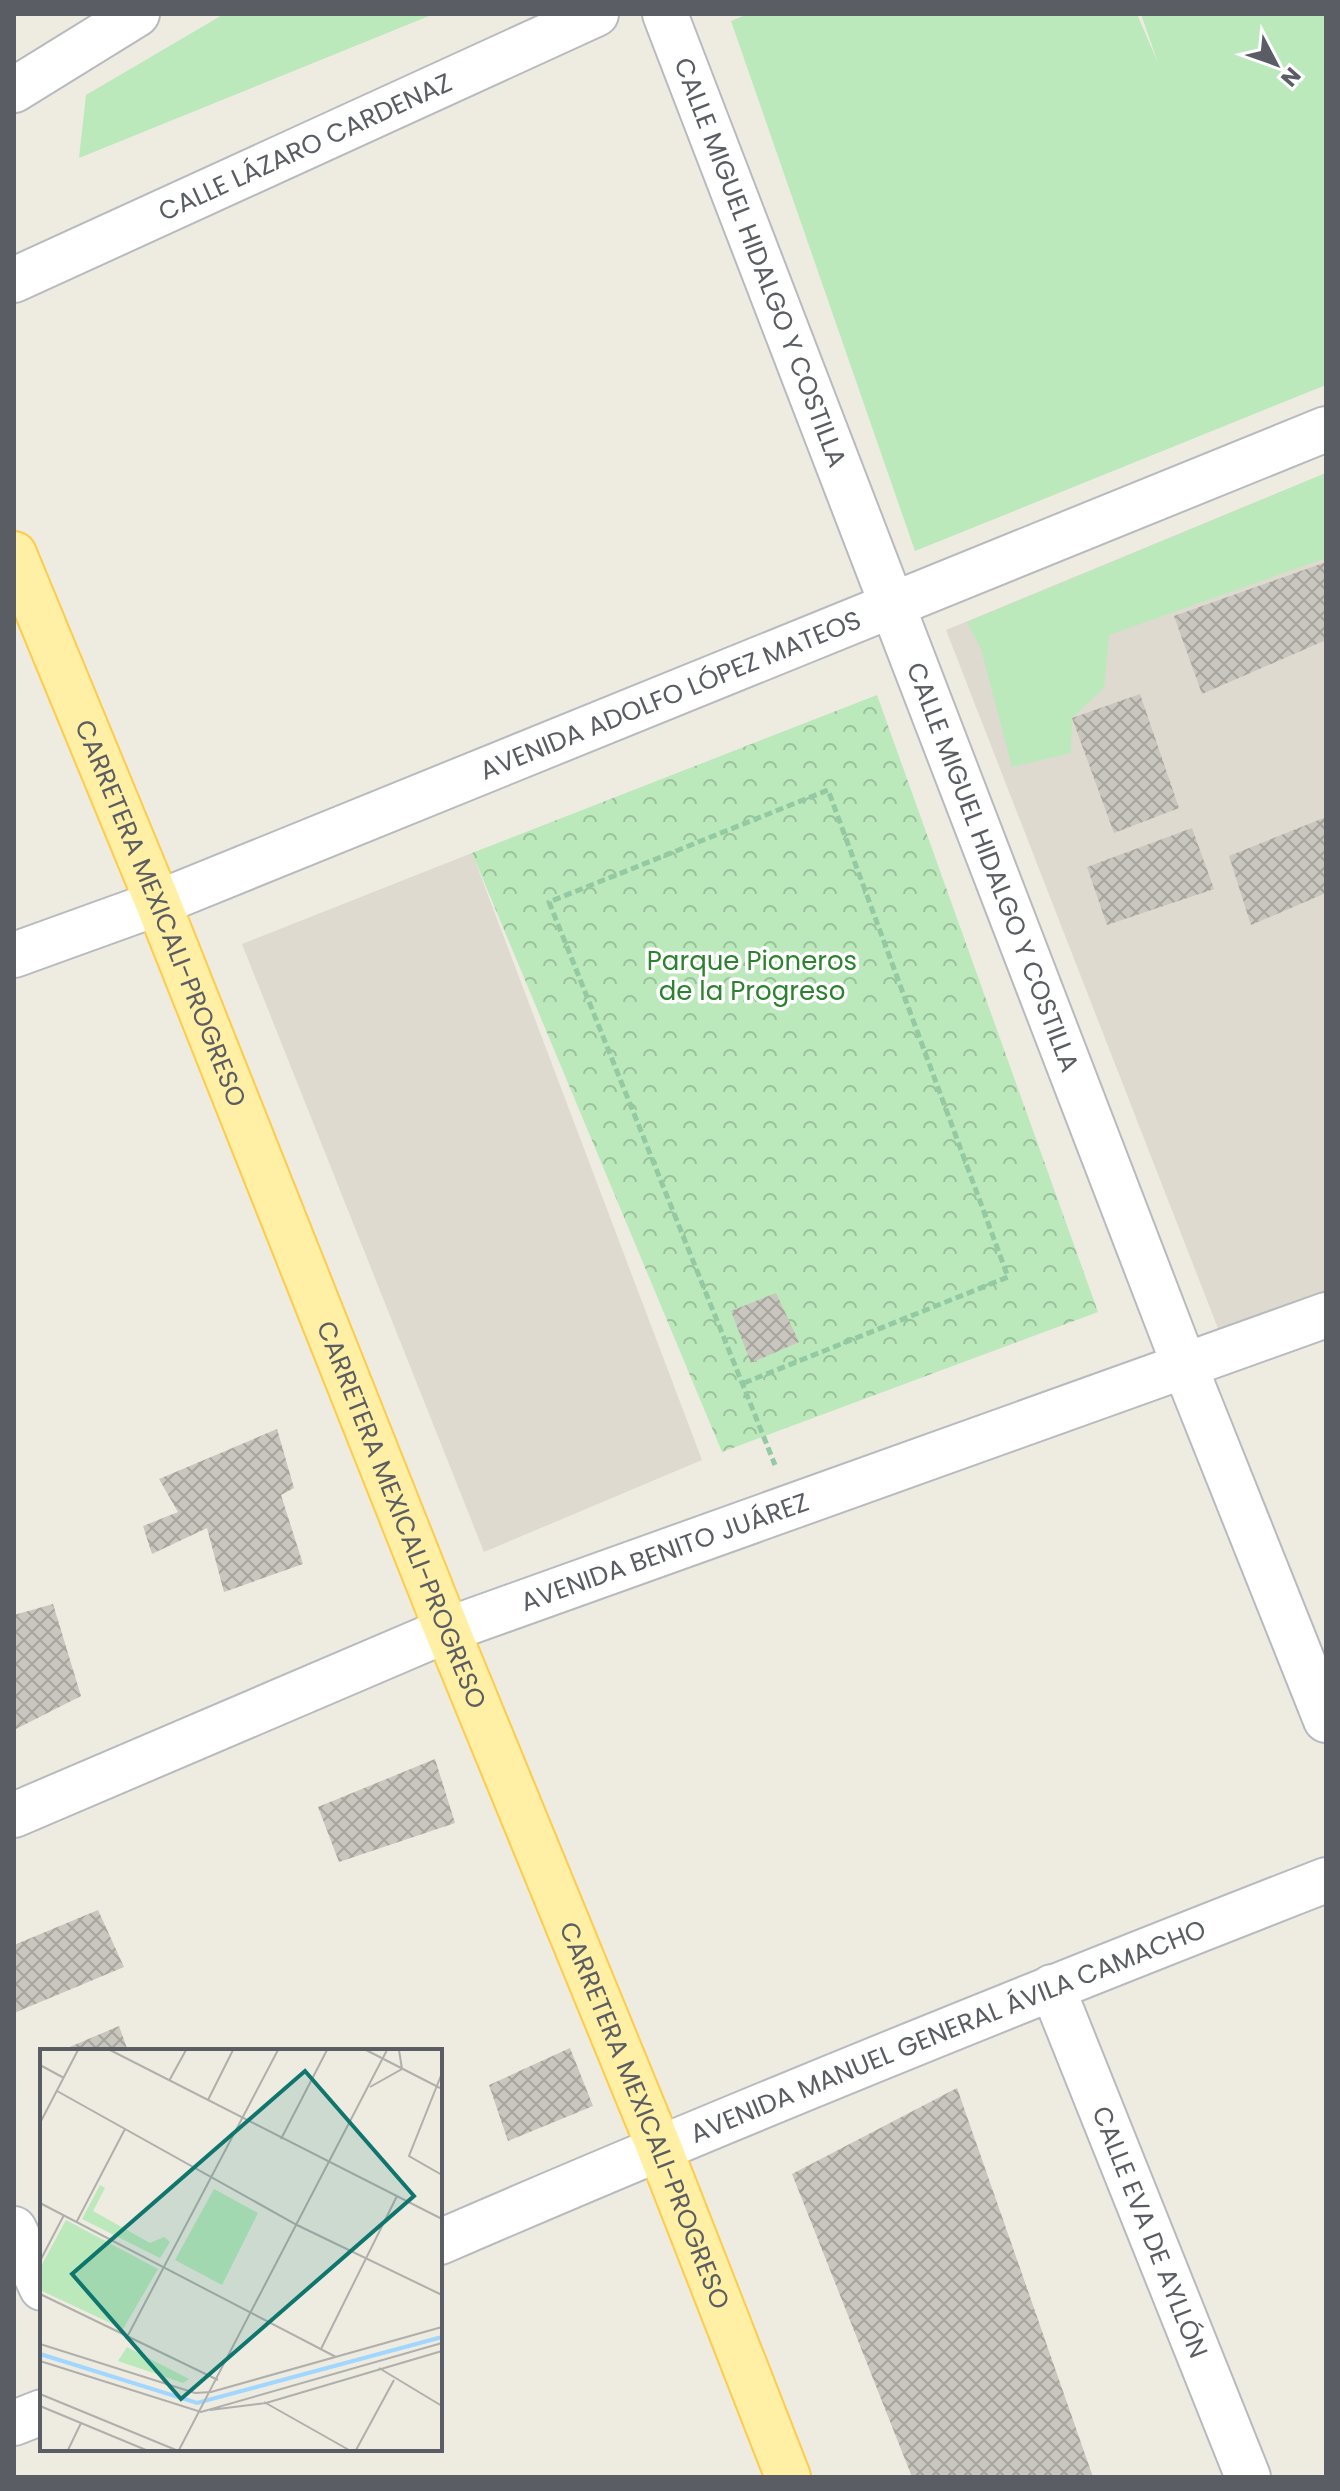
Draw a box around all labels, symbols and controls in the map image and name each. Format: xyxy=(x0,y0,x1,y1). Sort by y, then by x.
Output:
north arrow xyxy=(1236,24,1316,104)
street label: CALLE MIGUEL HIDALGO Y COSTILLA xyxy=(665,52,855,472)
text: N xyxy=(1274,60,1308,93)
street label: CALLE LÁZARO CARDENAZ xyxy=(152,64,458,230)
street label: AVENIDA ADOLFO LÓPEZ MATEOS xyxy=(474,602,866,789)
street label: CALLE MIGUEL HIDALGO Y COSTILLA xyxy=(898,657,1088,1077)
street label: CARRETERA MEXICALI-PROGRESO xyxy=(66,714,255,1112)
park label: Parque Pioneros de la Progreso xyxy=(647,943,857,1009)
street label: CARRETERA MEXICALI-PROGRESO xyxy=(308,1316,495,1714)
street label: AVENIDA BENITO JUÁREZ xyxy=(516,1484,814,1620)
street label: AVENIDA MANUEL GENERAL ÁVILA CAMACHO xyxy=(685,1911,1211,2152)
street label: CARRETERA MEXICALI-PROGRESO xyxy=(551,1916,739,2314)
inset map xyxy=(40,2049,442,2451)
street label: CALLE EVA DE AYLLÓN xyxy=(1083,2101,1217,2363)

